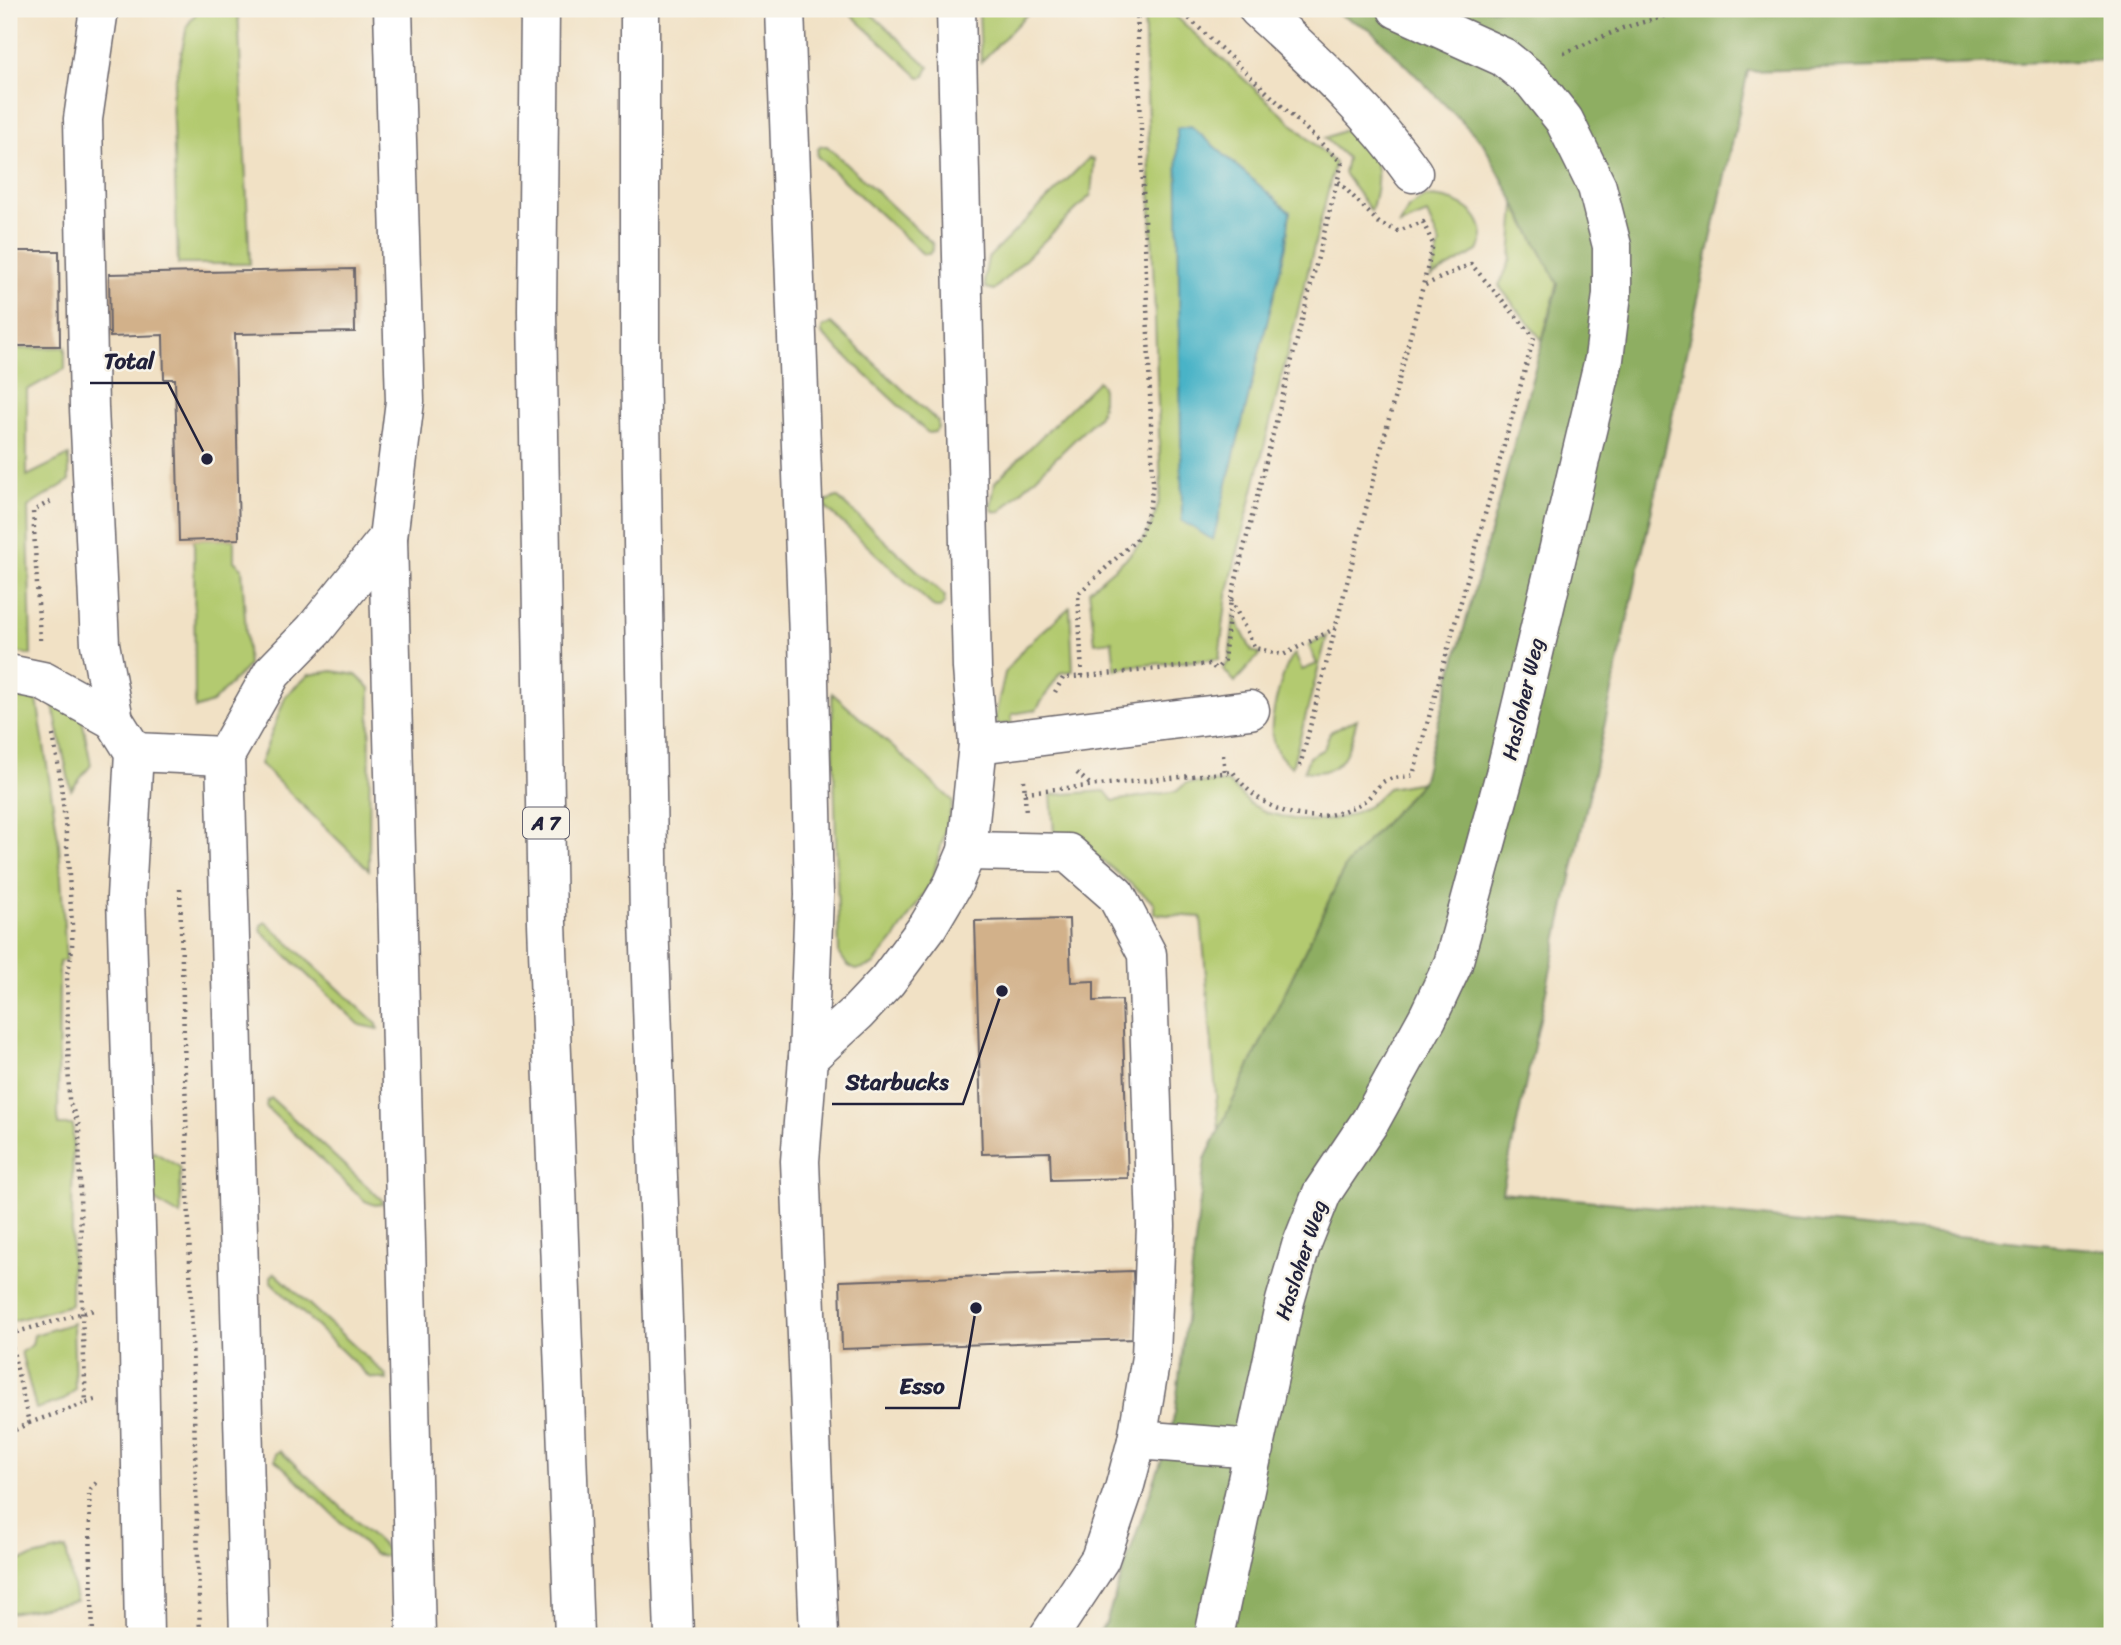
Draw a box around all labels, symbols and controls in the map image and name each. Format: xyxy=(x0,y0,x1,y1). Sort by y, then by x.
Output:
callout: Total xyxy=(90,339,168,383)
text: Total xyxy=(104,341,156,382)
street label: Hasloher Weg xyxy=(1490,634,1556,764)
road number: A 7 xyxy=(523,808,569,838)
callout: Starbucks xyxy=(832,1060,963,1104)
text: Starbucks xyxy=(844,1062,949,1103)
street label: Hasloher Weg xyxy=(1264,1195,1338,1325)
callout: Esso xyxy=(885,1364,959,1408)
text: Esso xyxy=(899,1366,945,1407)

